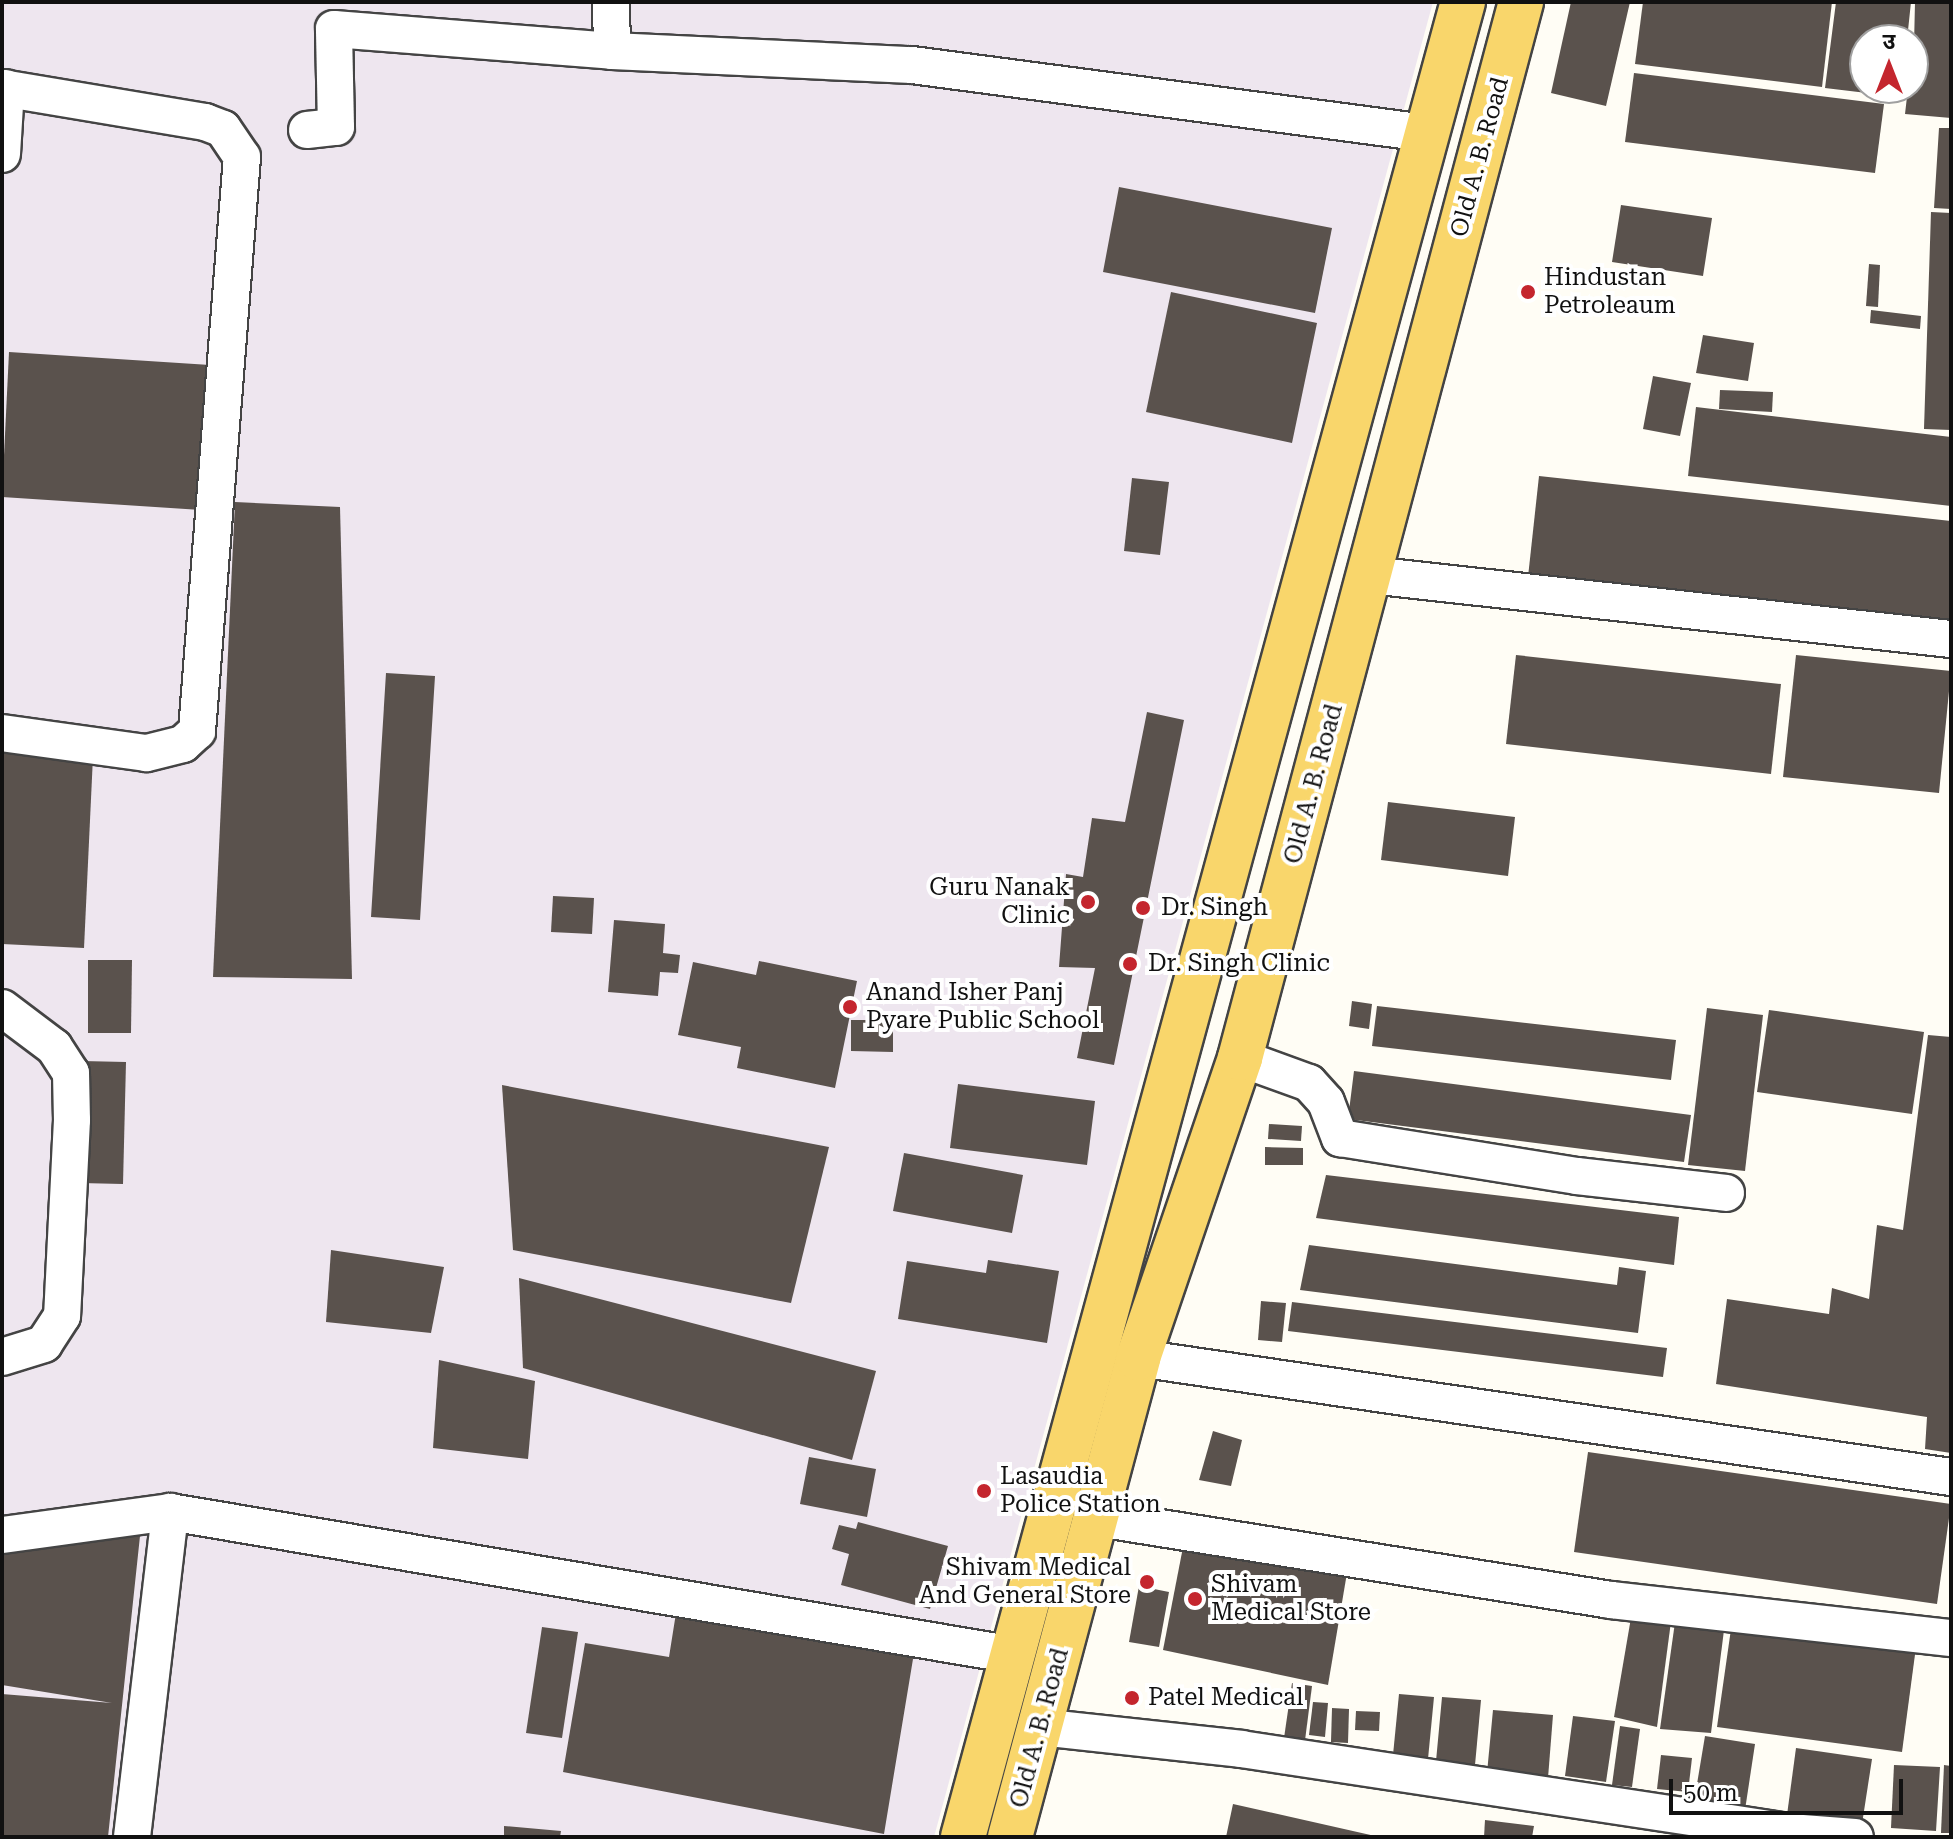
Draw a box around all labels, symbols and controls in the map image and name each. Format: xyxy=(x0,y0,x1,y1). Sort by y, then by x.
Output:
north arrow xyxy=(1849,24,1929,104)
text: उ xyxy=(1883,29,1895,54)
street label: Old A. B. Road xyxy=(1445,74,1515,240)
place label: Hindustan Petroleaum xyxy=(1544,264,1676,320)
marker: Hindustan Petroleaum xyxy=(1519,283,1537,301)
street label: Old A. B. Road xyxy=(1279,701,1349,867)
place label: Guru Nanak Clinic xyxy=(929,874,1070,930)
marker: Guru Nanak Clinic xyxy=(1077,891,1099,913)
place label: Dr. Singh xyxy=(1161,894,1268,922)
marker: Dr. Singh xyxy=(1132,897,1154,919)
place label: Dr. Singh Clinic xyxy=(1148,950,1330,978)
marker: Dr. Singh Clinic xyxy=(1119,953,1141,975)
place label: Anand Isher Panj Pyare Public School xyxy=(866,979,1099,1035)
marker: Anand Isher Panj Pyare Public School xyxy=(841,998,859,1016)
place label: Lasaudia Police Station xyxy=(1000,1463,1161,1519)
marker: Lasaudia Police Station xyxy=(975,1482,993,1500)
place label: Shivam Medical And General Store xyxy=(919,1554,1131,1610)
place label: Shivam Medical Store xyxy=(1211,1571,1371,1627)
marker: Shivam Medical And General Store xyxy=(1138,1573,1156,1591)
marker: Shivam Medical Store xyxy=(1186,1590,1204,1608)
street label: Old A. B. Road xyxy=(1005,1645,1075,1811)
place label: Patel Medical xyxy=(1148,1684,1303,1712)
marker: Patel Medical xyxy=(1123,1689,1141,1707)
scale bar xyxy=(1673,1763,1907,1813)
text: 50 m xyxy=(1683,1779,1738,1807)

